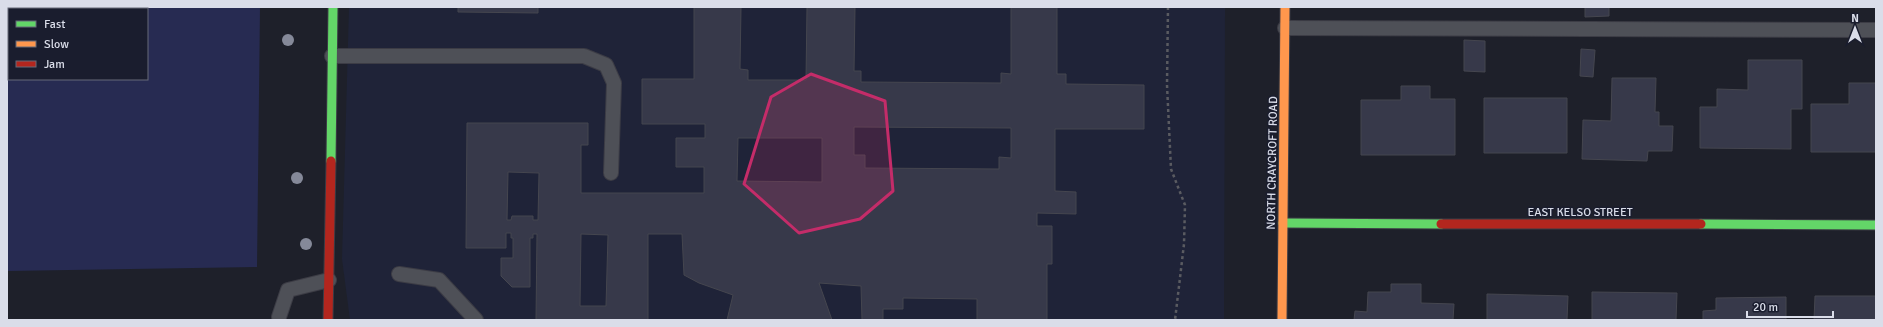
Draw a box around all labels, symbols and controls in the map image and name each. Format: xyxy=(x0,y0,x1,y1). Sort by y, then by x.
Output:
legend xyxy=(8,8,148,80)
north arrow xyxy=(1835,8,1875,48)
text: N xyxy=(1851,12,1859,25)
text: Fast xyxy=(44,17,65,32)
text: Slow xyxy=(44,37,69,52)
text: Jam xyxy=(44,57,65,72)
street label: NORTH CRAYCROFT ROAD xyxy=(1264,96,1281,230)
street label: EAST KELSO STREET xyxy=(1527,205,1633,220)
scale bar xyxy=(1747,293,1833,319)
text: 20 m xyxy=(1753,300,1778,315)

